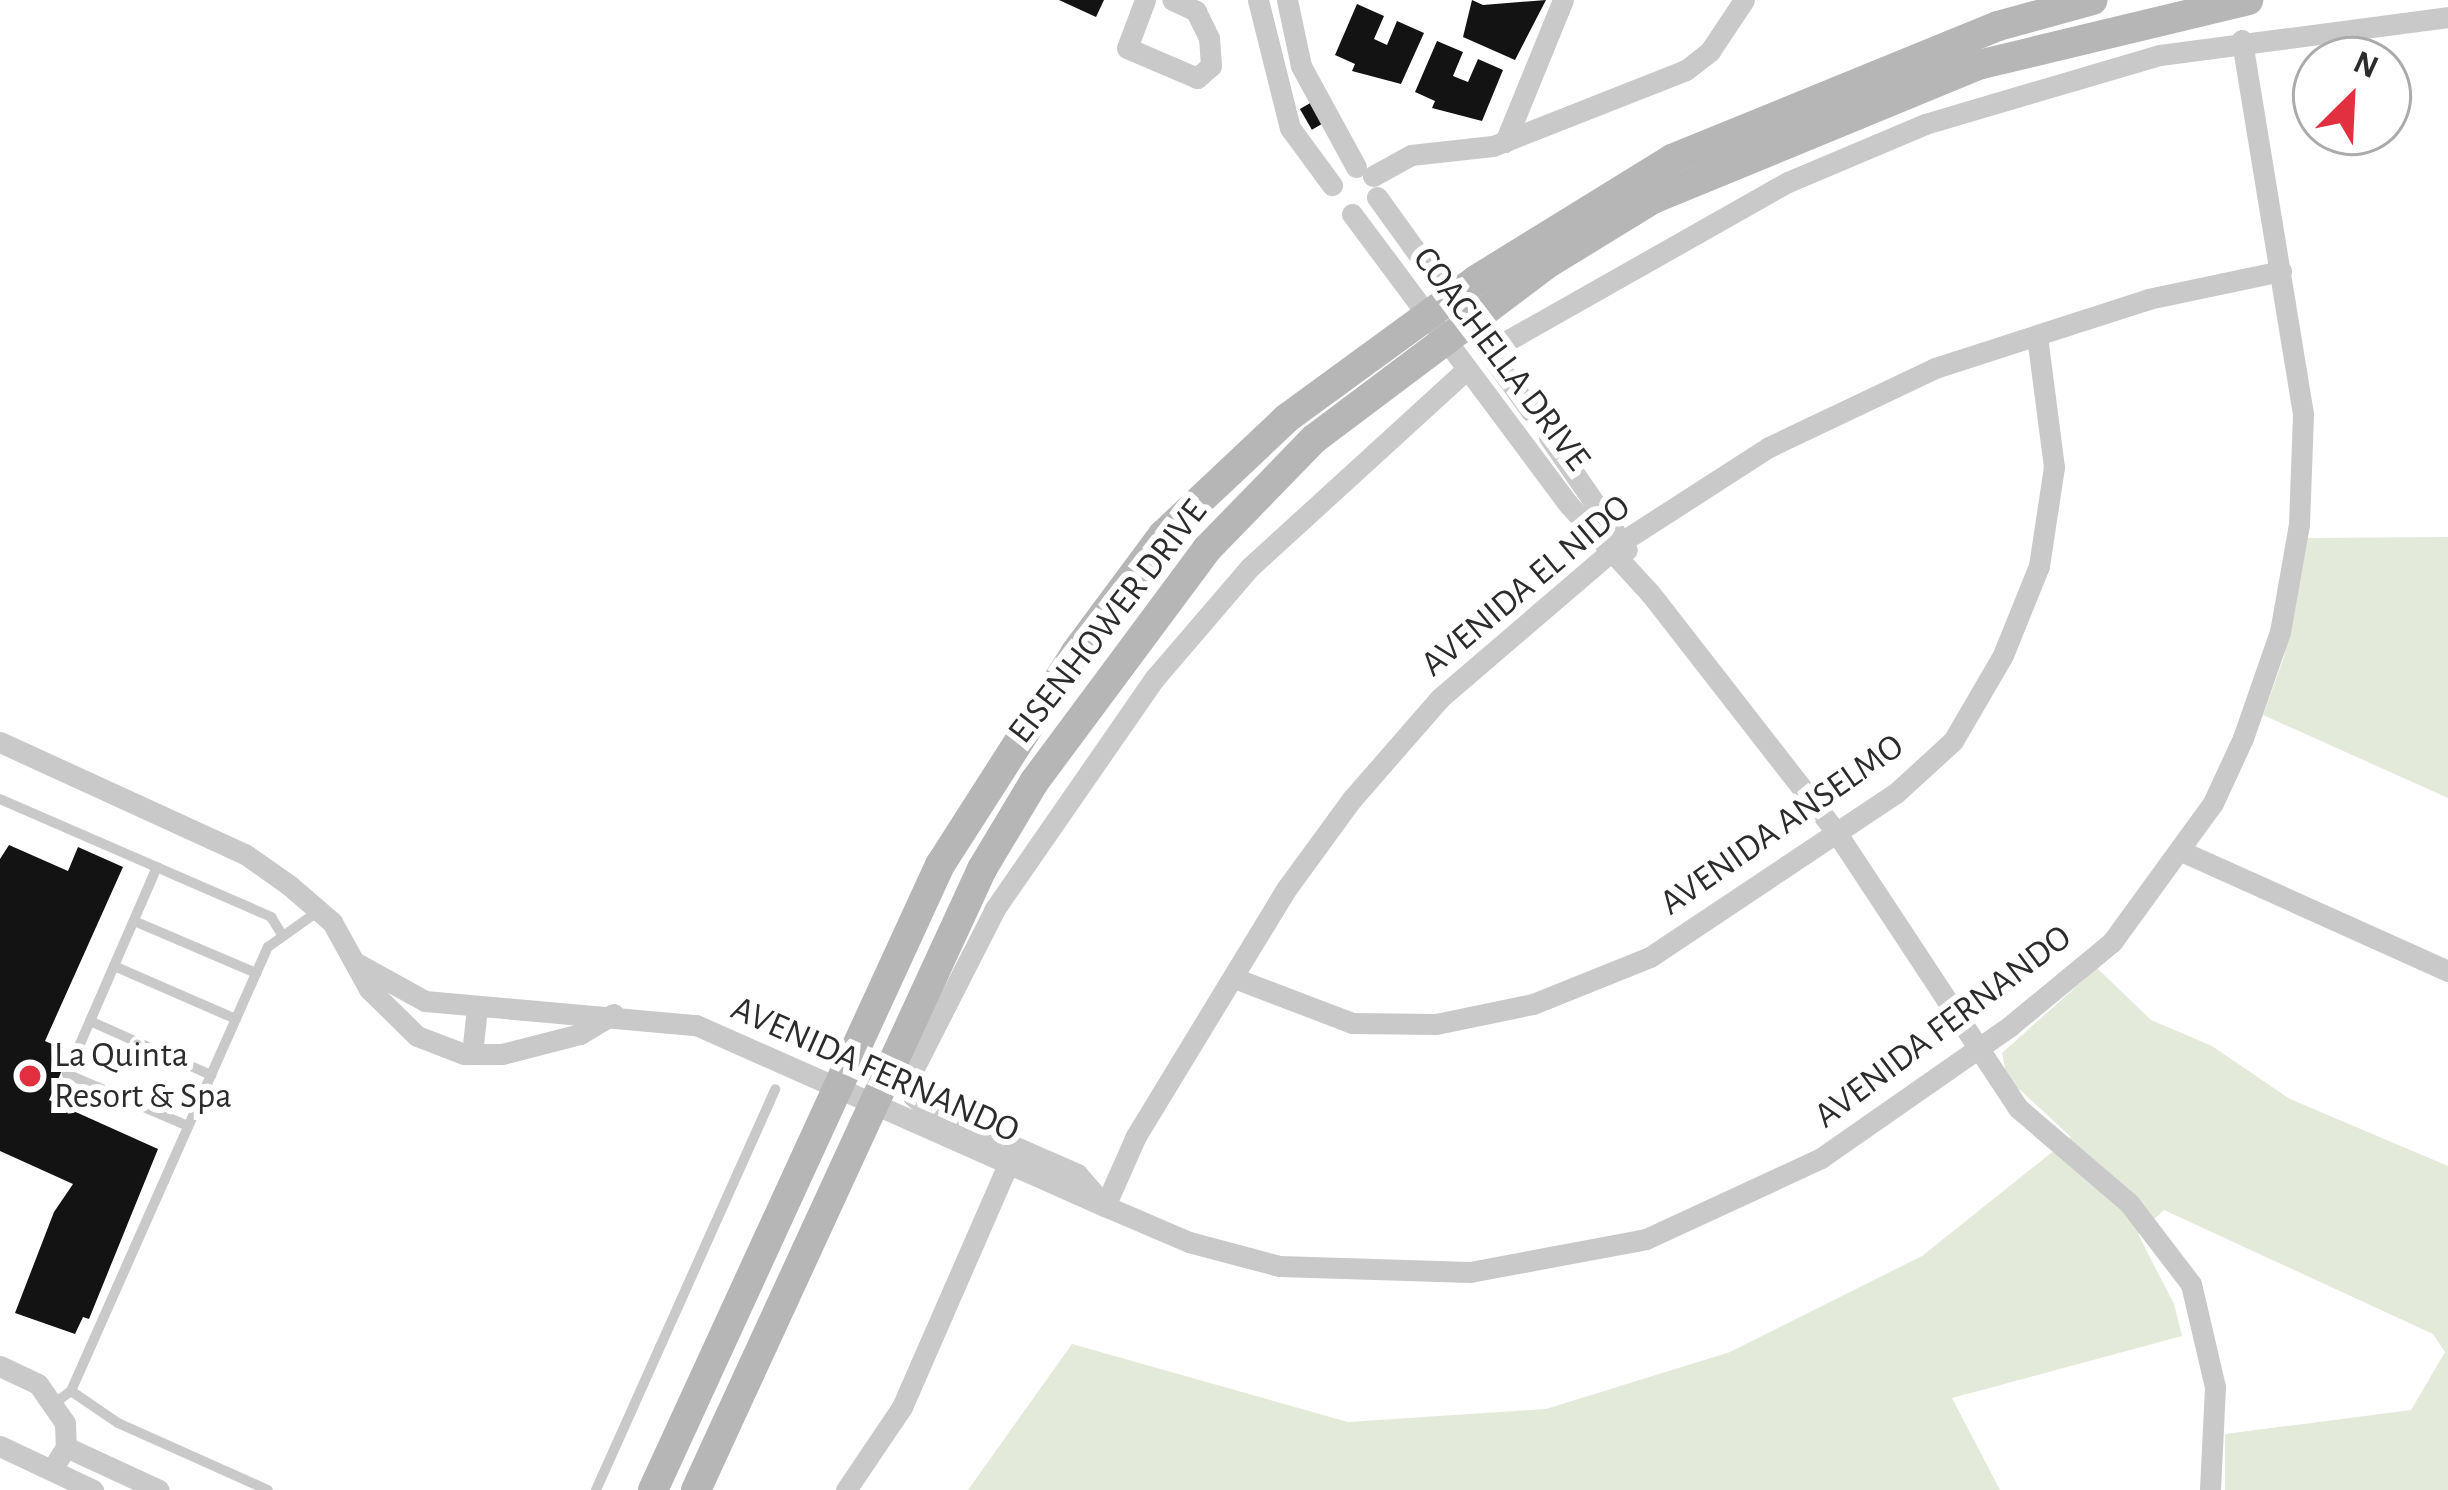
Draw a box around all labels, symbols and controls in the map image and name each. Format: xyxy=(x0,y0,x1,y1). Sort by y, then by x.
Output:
north arrow xyxy=(2292,36,2412,156)
text: N xyxy=(2348,46,2383,85)
street label: COACHELLA DRIVE xyxy=(1403,239,1599,479)
street label: AVENIDA EL NIDO xyxy=(1413,486,1639,686)
street label: EISENHOWER DRIVE xyxy=(999,491,1217,753)
street label: AVENIDA ANSELMO xyxy=(1652,725,1912,925)
street label: AVENIDA FERNANDO xyxy=(1806,916,2080,1138)
street label: AVENIDA FERNANDO xyxy=(724,987,1026,1153)
place label: La Quinta Resort & Spa xyxy=(54,1033,232,1118)
marker: La Quinta Resort & Spa xyxy=(17,1063,43,1089)

